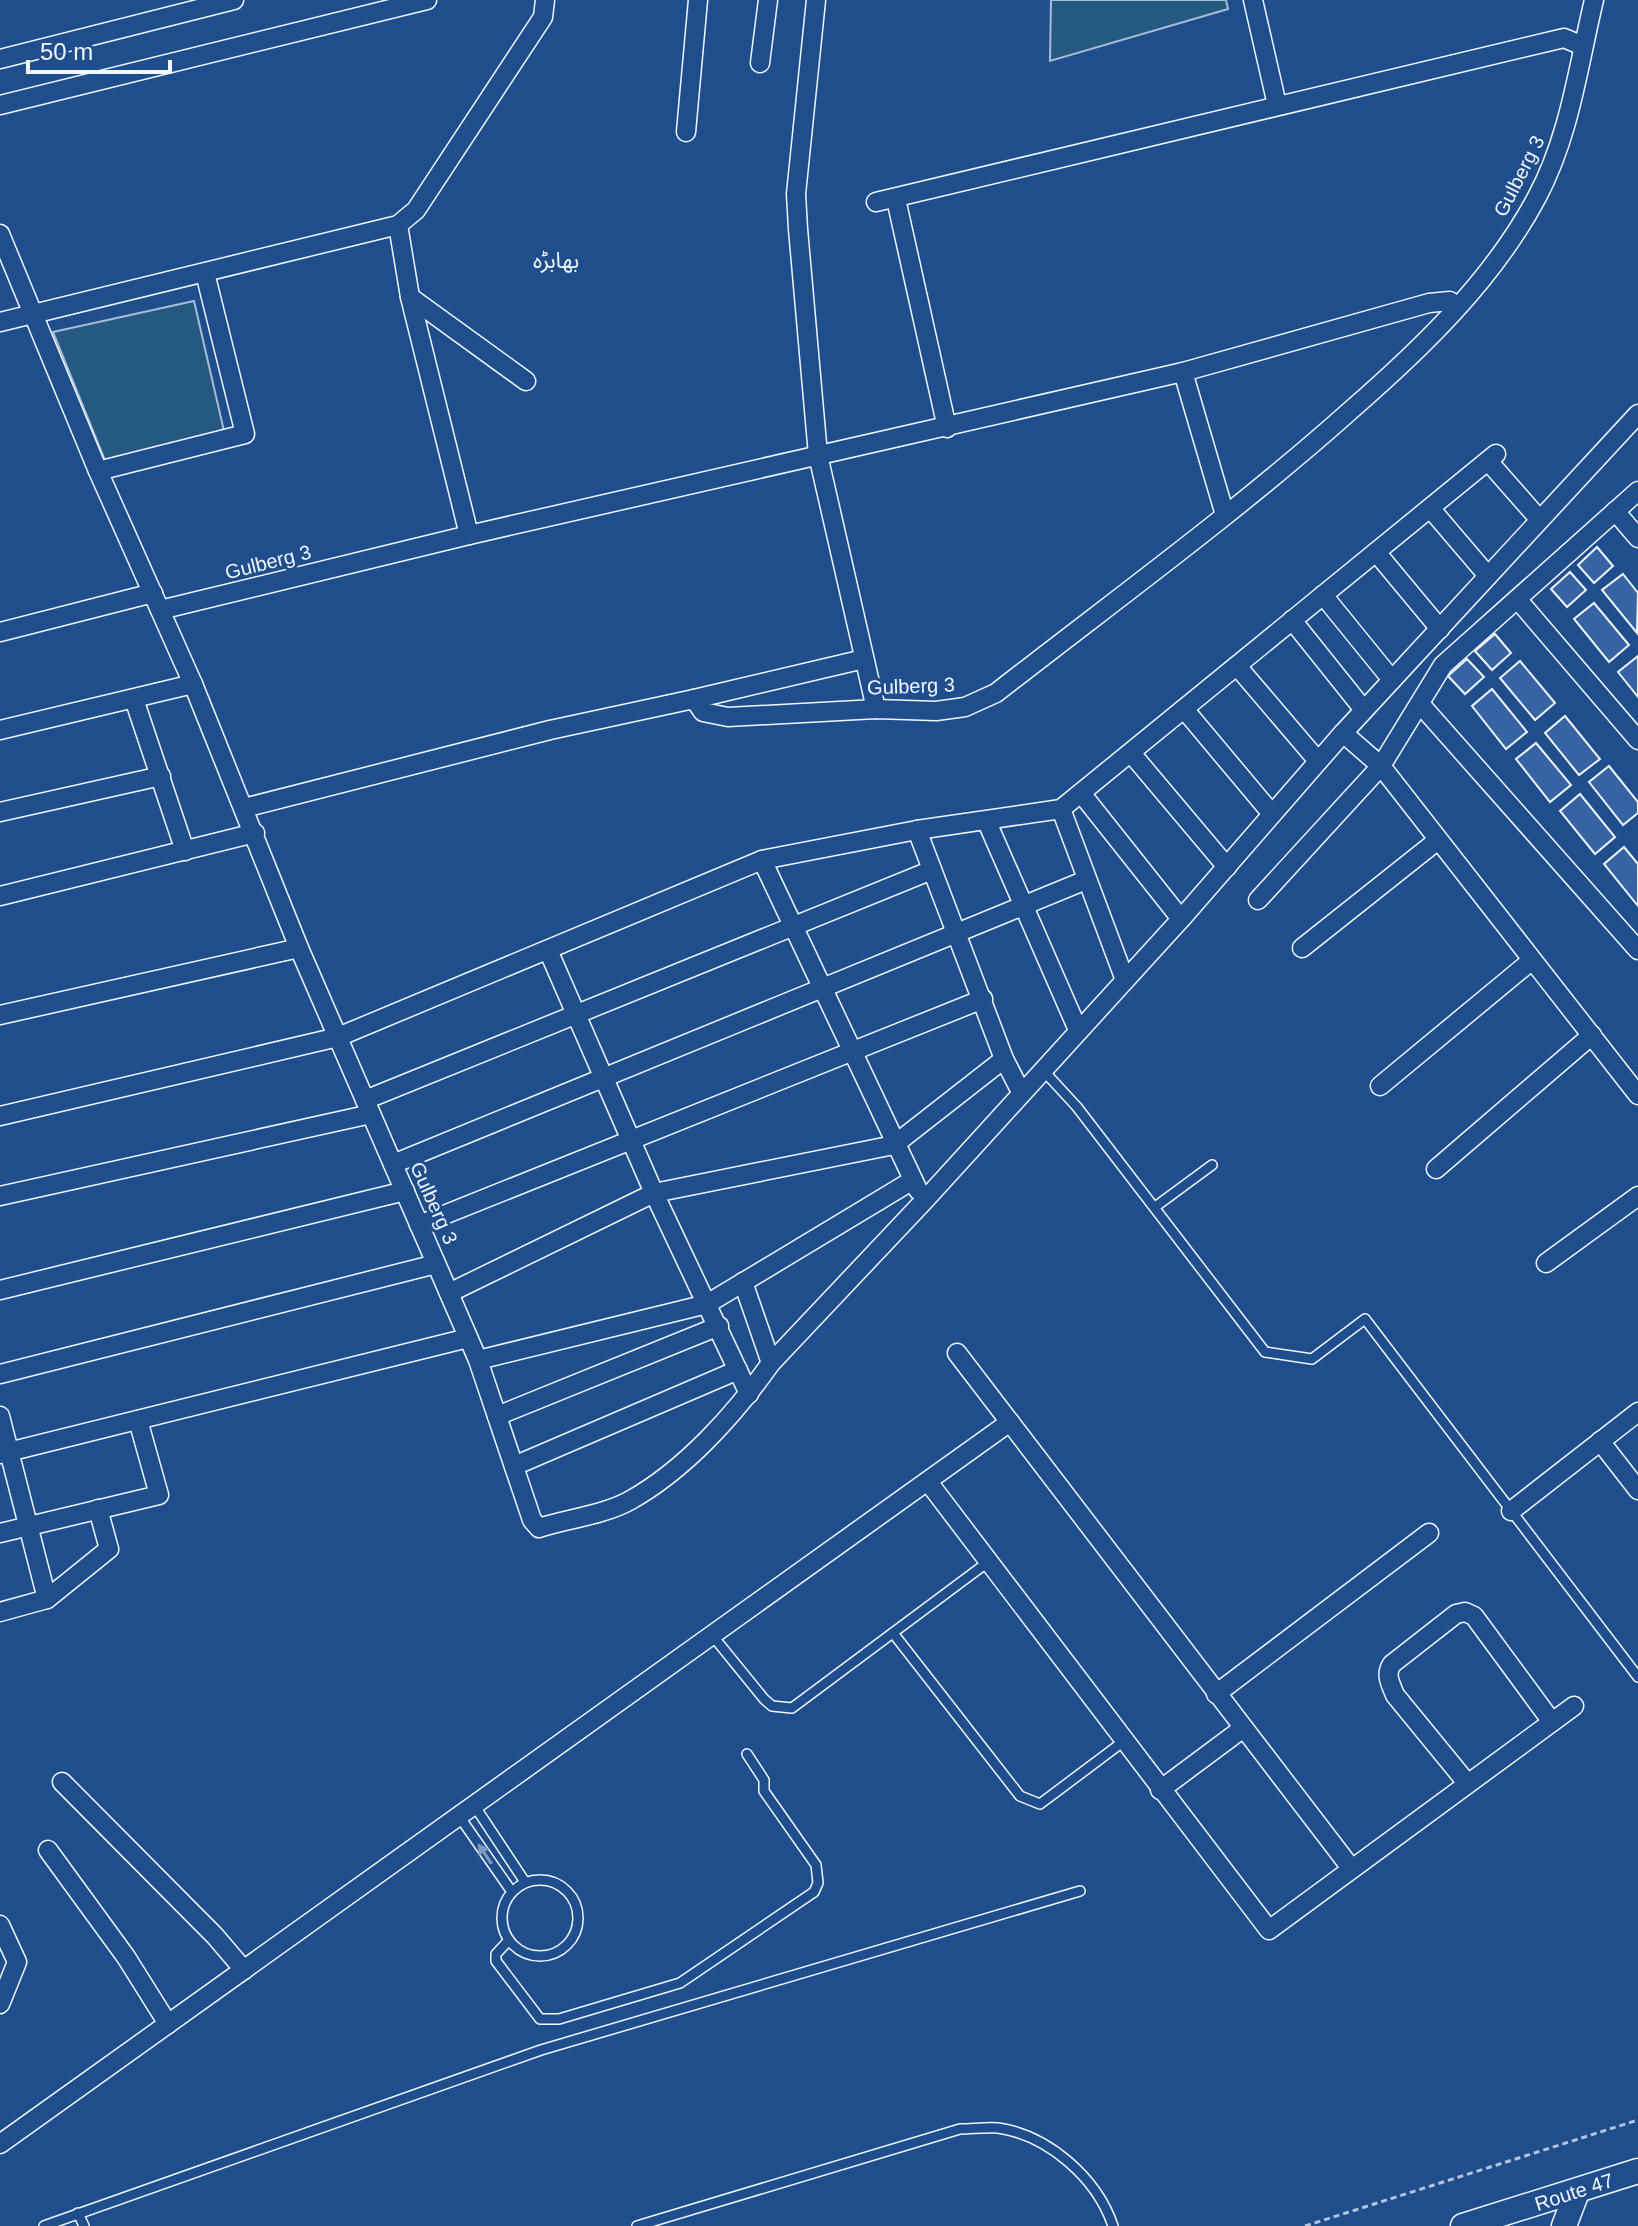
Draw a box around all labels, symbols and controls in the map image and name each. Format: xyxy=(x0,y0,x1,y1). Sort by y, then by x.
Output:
scale bar xyxy=(28,24,170,74)
text: 50 m xyxy=(40,38,93,65)
street label: Gulberg 3 xyxy=(1489,132,1549,220)
district label: بھابڑہ xyxy=(533,248,579,273)
street label: Gulberg 3 xyxy=(223,541,313,583)
street label: Gulberg 3 xyxy=(867,673,955,699)
street label: Gulberg 3 xyxy=(406,1158,462,1248)
one-way arrow xyxy=(478,1843,493,1865)
street label: Route 47 xyxy=(1532,2169,1616,2215)

